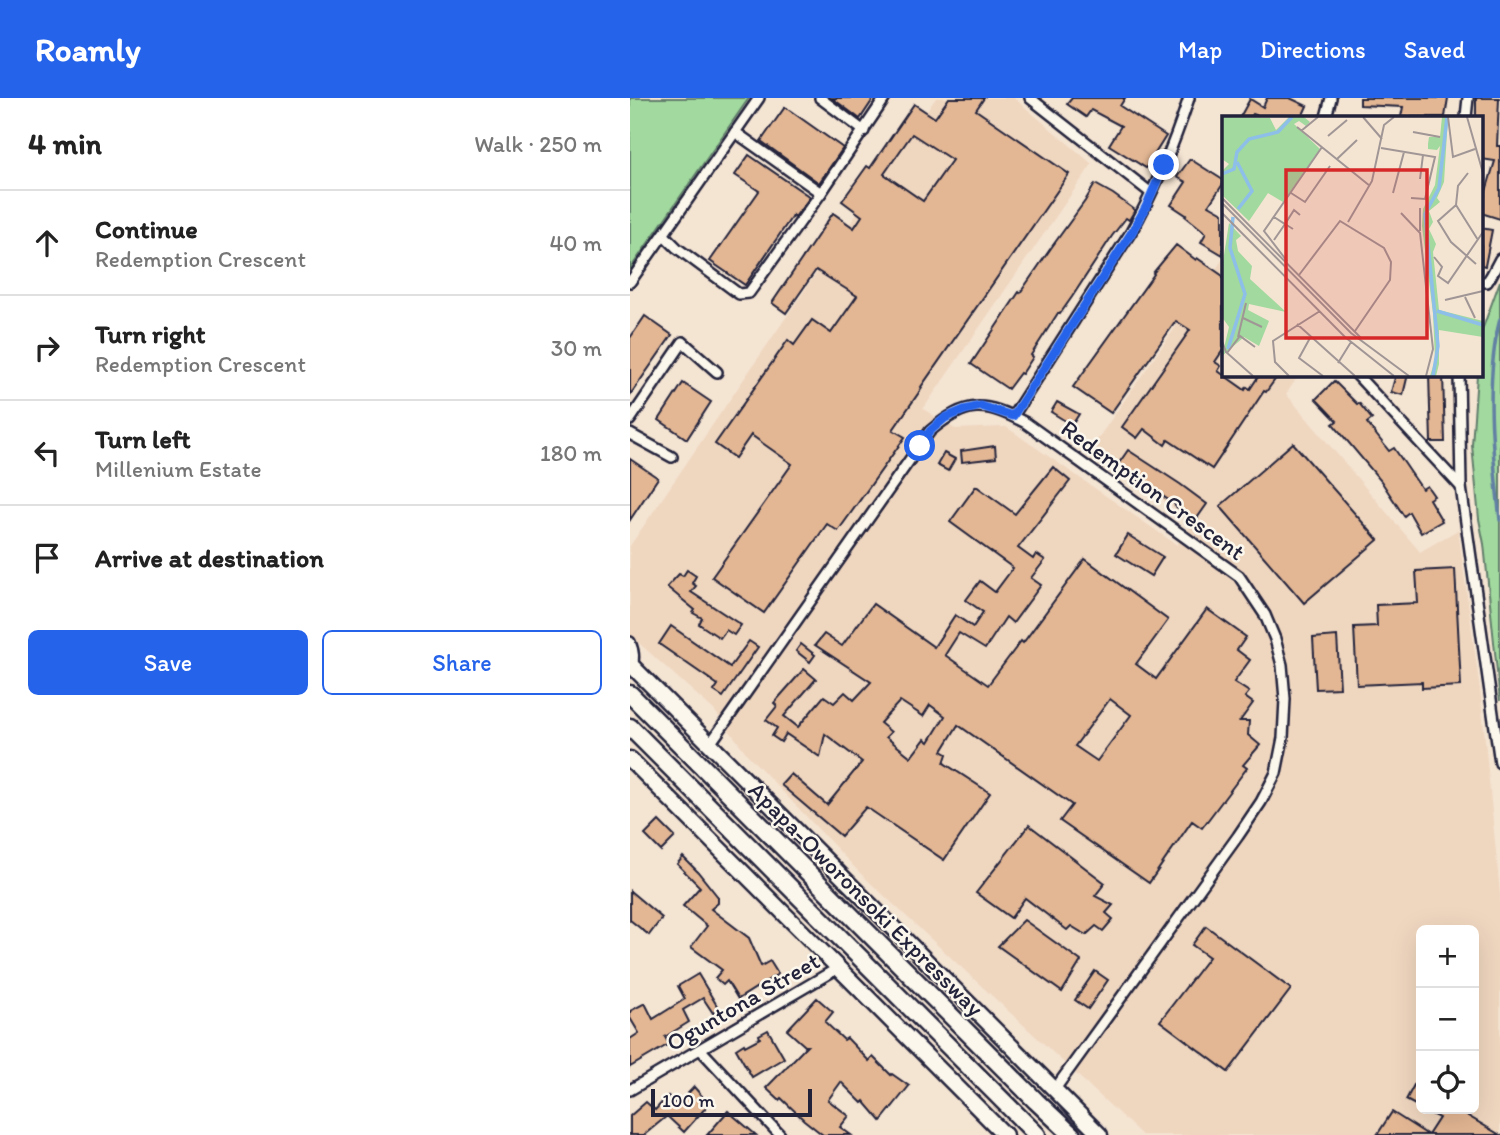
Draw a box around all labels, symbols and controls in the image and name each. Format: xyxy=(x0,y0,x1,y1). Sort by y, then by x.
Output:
text: Roamly xyxy=(35,30,141,69)
text: Map xyxy=(1178,35,1222,64)
text: Directions xyxy=(1260,35,1366,64)
text: Saved xyxy=(1404,35,1465,64)
inset map xyxy=(1222,116,1482,376)
text: 4 min xyxy=(28,125,102,162)
text: Walk · 250 m xyxy=(474,130,602,158)
route end xyxy=(1148,149,1179,180)
text: Continue xyxy=(95,213,198,245)
icon: ahead xyxy=(28,224,66,262)
text: 40 m xyxy=(549,229,602,257)
text: Redemption Crescent xyxy=(95,245,306,273)
text: Turn right xyxy=(95,318,206,350)
icon: right xyxy=(28,329,66,367)
text: 30 m xyxy=(551,334,602,362)
text: Redemption Crescent xyxy=(95,350,306,378)
street label: Redemption Crescent xyxy=(1056,413,1251,566)
text: Turn left xyxy=(95,423,191,455)
route start xyxy=(904,430,935,461)
icon: left xyxy=(28,434,66,472)
text: 180 m xyxy=(540,439,602,467)
text: Millenium Estate xyxy=(95,455,262,483)
icon: arrive xyxy=(28,539,66,577)
text: Arrive at destination xyxy=(95,542,324,574)
button: Save xyxy=(28,630,308,695)
button: Share xyxy=(322,630,602,695)
street label: Apapa-Oworonsoki Expressway xyxy=(743,775,990,1022)
map controls xyxy=(1416,925,1479,1114)
button: + xyxy=(1416,925,1479,988)
street label: Oguntona Street xyxy=(661,946,825,1057)
button: − xyxy=(1416,988,1479,1051)
button: locate xyxy=(1416,1051,1479,1114)
scale bar xyxy=(651,1086,812,1118)
text: 100 m xyxy=(662,1089,714,1112)

